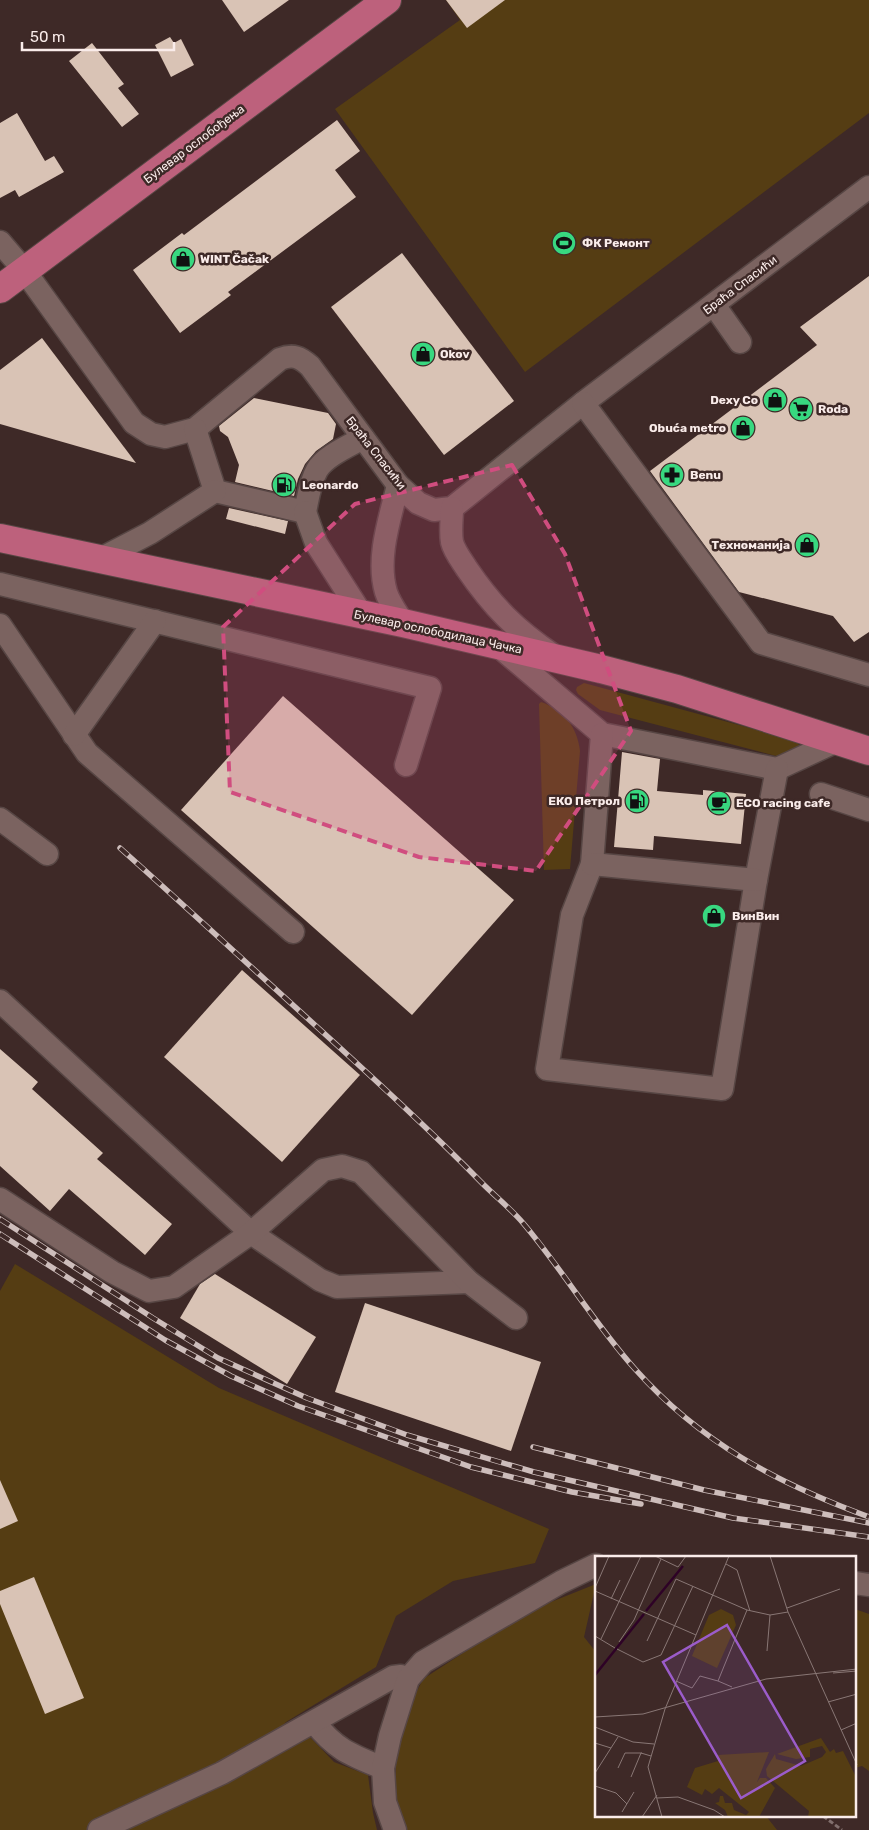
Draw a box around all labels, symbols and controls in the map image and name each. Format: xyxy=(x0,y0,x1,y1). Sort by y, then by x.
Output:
scale bar xyxy=(22,20,175,52)
text: 50 m xyxy=(30,28,65,46)
street label: Булевар ослобођења xyxy=(141,102,247,186)
sports icon: ФК Ремонт xyxy=(551,230,577,256)
place label: ФК Ремонт xyxy=(582,236,650,250)
shop icon: WINT Čačak xyxy=(170,246,196,272)
place label: WINT Čačak xyxy=(200,252,269,266)
street label: Браћа Спасићи xyxy=(700,253,780,317)
shop icon: Okov xyxy=(410,341,436,367)
place label: Okov xyxy=(440,347,470,361)
shop icon: Dexy Co xyxy=(762,387,788,413)
place label: Dexy Co xyxy=(710,393,758,407)
supermarket icon: Roda xyxy=(788,396,814,422)
place label: Roda xyxy=(818,402,848,416)
street label: Браћа Спасићи xyxy=(343,414,409,492)
shop icon: Obuća metro xyxy=(730,415,756,441)
place label: Obuća metro xyxy=(649,421,726,435)
pharmacy icon: Benu xyxy=(659,462,685,488)
place label: Benu xyxy=(690,468,721,482)
fuel station icon: Leonardo xyxy=(271,472,297,498)
place label: Leonardo xyxy=(302,478,359,492)
shop icon: Техноманија xyxy=(794,532,820,558)
place label: Техноманија xyxy=(711,538,790,552)
street label: Булевар ослободилаца Чачка xyxy=(353,607,523,657)
fuel station icon: ЕКО Петрол xyxy=(624,788,650,814)
cafe icon: ECO racing cafe xyxy=(706,790,732,816)
place label: ЕКО Петрол xyxy=(548,794,620,808)
place label: ECO racing cafe xyxy=(736,796,830,810)
shop icon: ВинВин xyxy=(701,903,727,929)
place label: ВинВин xyxy=(732,909,780,923)
inset map xyxy=(595,1556,856,1818)

